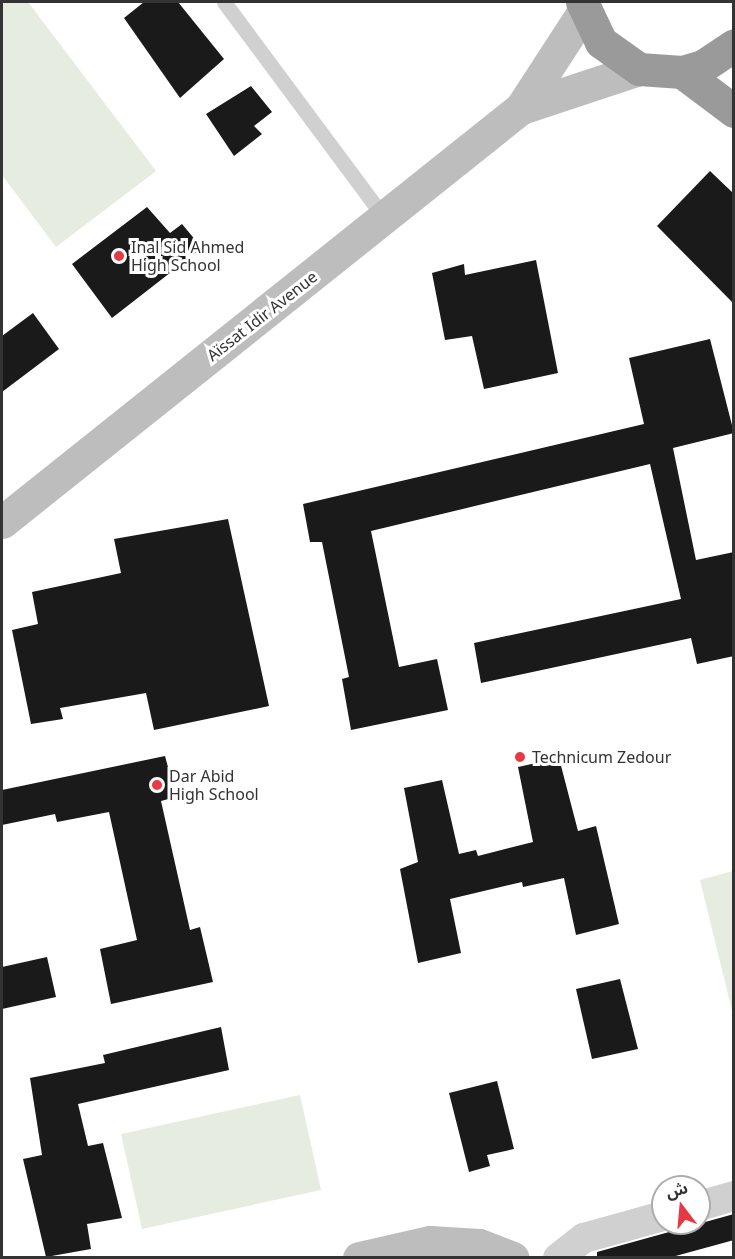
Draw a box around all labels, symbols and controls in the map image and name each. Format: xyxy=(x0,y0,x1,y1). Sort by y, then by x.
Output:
place label: Inal Sid Ahmed High School xyxy=(131,237,244,275)
marker: Inal Sid Ahmed High School xyxy=(112,249,126,263)
street label: Aïssat Idir Avenue xyxy=(203,267,321,365)
place label: Technicum Zedour xyxy=(532,747,671,767)
marker: Technicum Zedour xyxy=(513,750,527,764)
place label: Dar Abid High School xyxy=(169,766,259,804)
marker: Dar Abid High School xyxy=(150,778,164,792)
north arrow xyxy=(651,1175,711,1235)
text: ش xyxy=(663,1176,690,1203)

